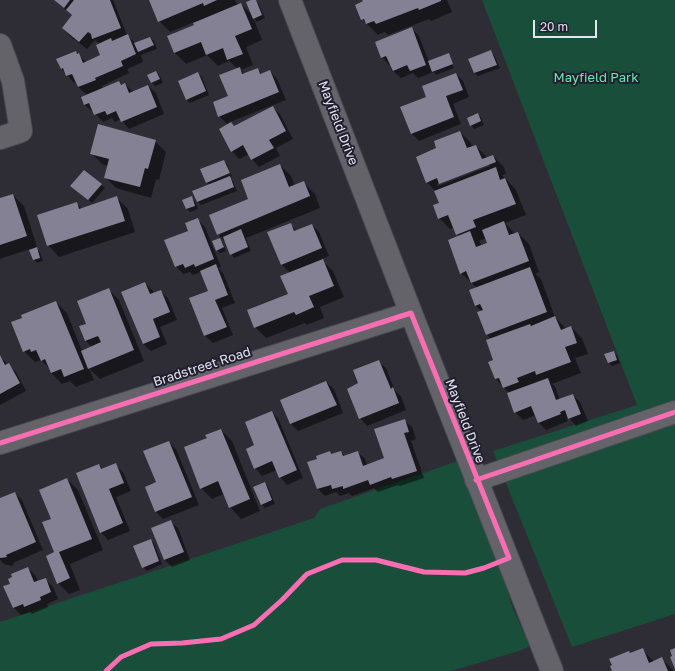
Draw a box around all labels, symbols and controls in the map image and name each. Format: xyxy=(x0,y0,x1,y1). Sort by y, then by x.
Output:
scale bar xyxy=(535,12,599,38)
text: 20 m xyxy=(540,19,568,34)
park label: Mayfield Park xyxy=(554,70,638,86)
street label: Mayfield Drive xyxy=(315,79,361,167)
street label: Bradstreet Road xyxy=(151,344,253,390)
street label: Mayfield Drive xyxy=(442,377,488,465)

